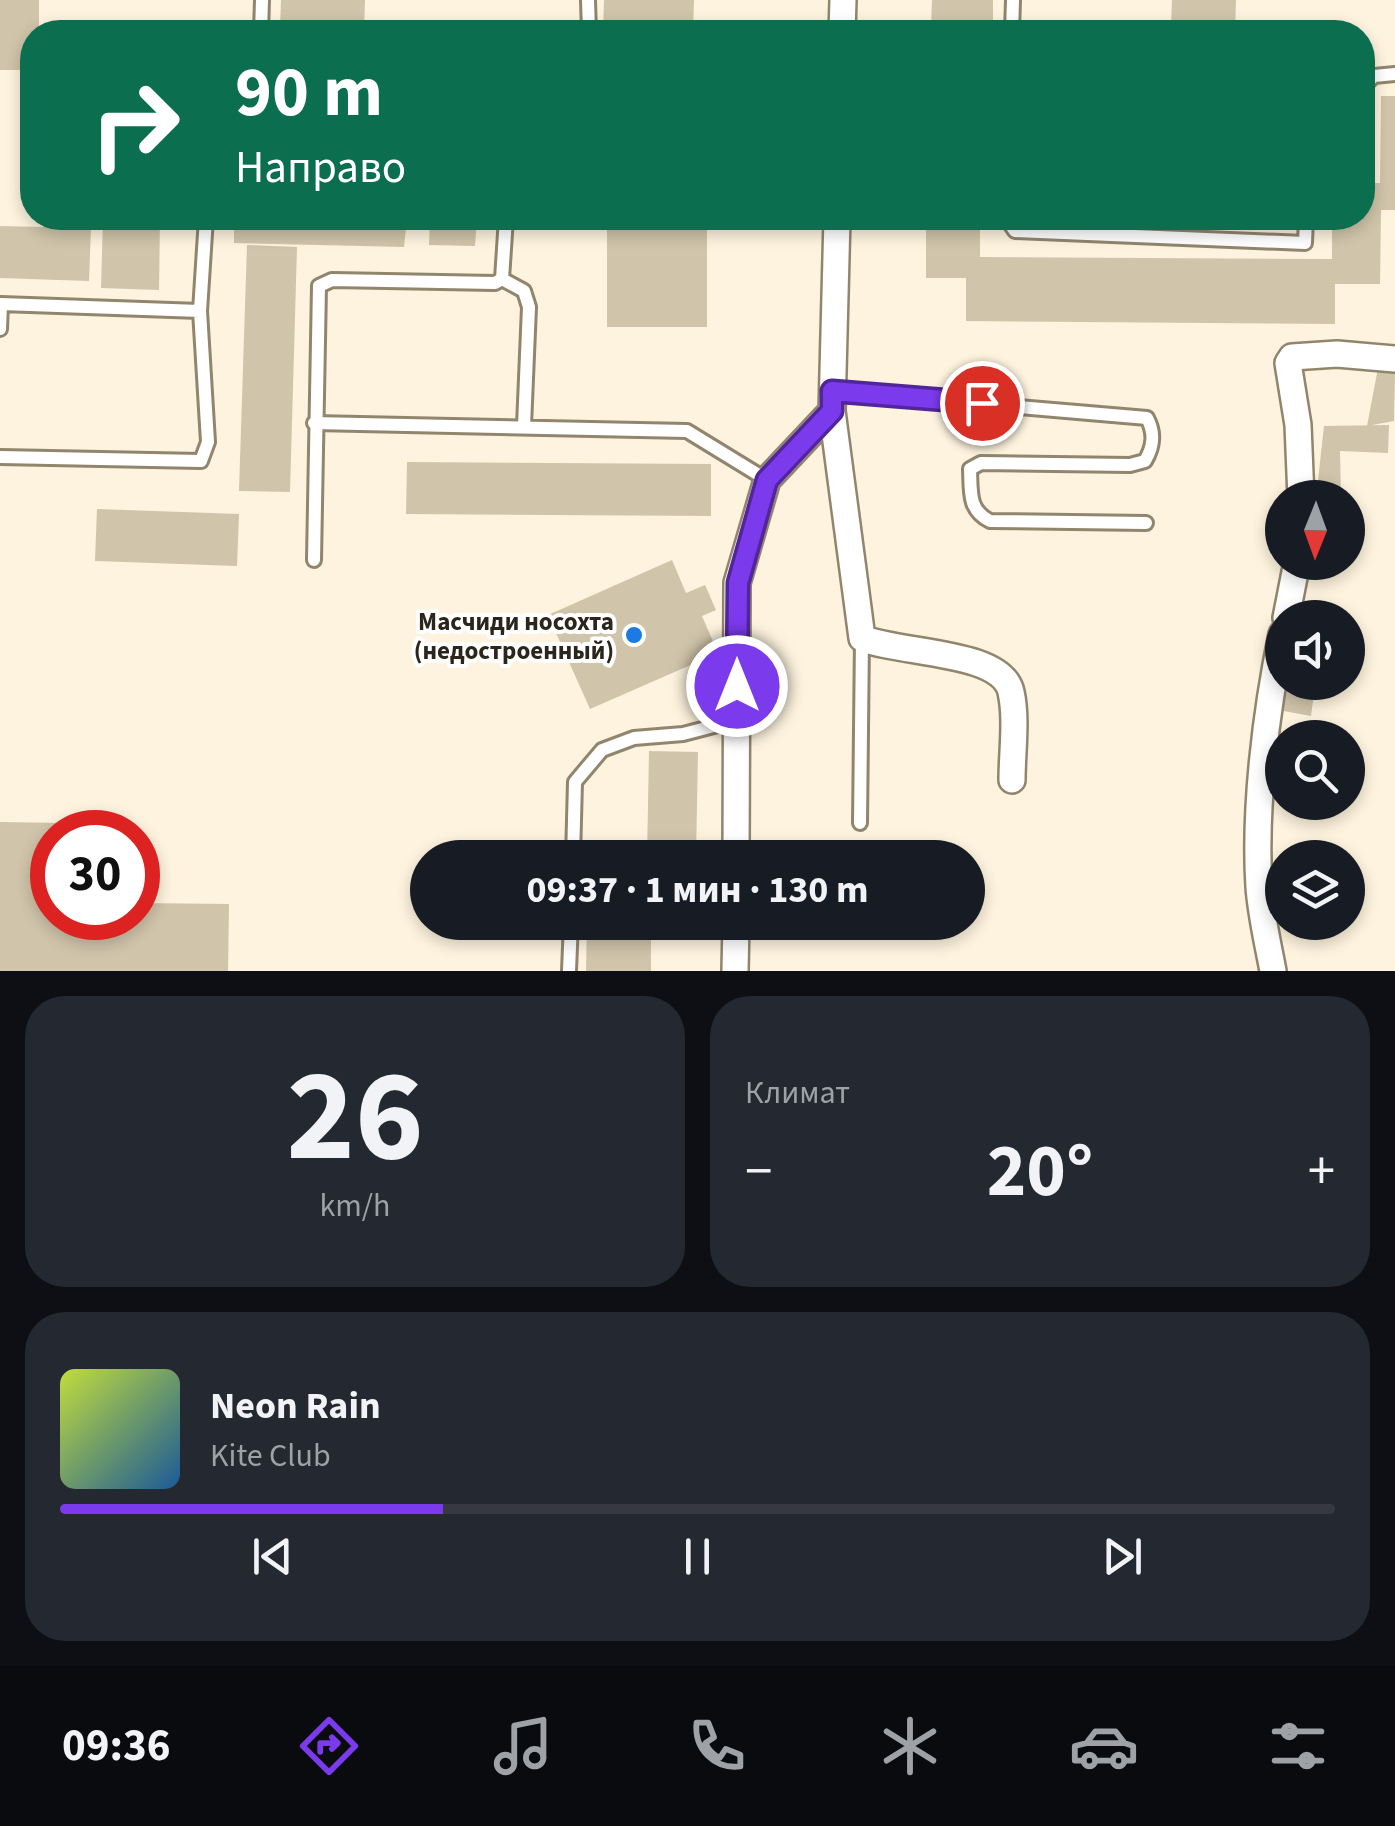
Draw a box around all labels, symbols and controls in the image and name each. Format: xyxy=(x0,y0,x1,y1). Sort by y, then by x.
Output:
text: 90 m xyxy=(235,43,383,143)
icon: right xyxy=(70,60,200,190)
text: Направо xyxy=(235,136,406,200)
pin xyxy=(940,361,1025,446)
icon: arrive xyxy=(955,376,1010,431)
north arrow xyxy=(1265,480,1365,580)
map controls xyxy=(1265,480,1365,940)
button: sound xyxy=(1265,600,1365,700)
place label: Масчиди носохта (недостроенный) xyxy=(414,604,614,669)
marker: Масчиди носохта (недостроенный) xyxy=(623,624,645,646)
position arrow xyxy=(685,634,789,738)
button: search xyxy=(1265,720,1365,820)
speed limit sign: 30 xyxy=(30,810,160,940)
button: layers xyxy=(1265,840,1365,940)
text: 09:37 · 1 мин · 130 m xyxy=(526,863,869,917)
text: 26 xyxy=(286,1025,424,1210)
text: Климат xyxy=(745,1070,850,1116)
text: 20° xyxy=(987,1118,1093,1225)
text: − xyxy=(745,1133,772,1211)
text: + xyxy=(1308,1133,1335,1211)
text: km/h xyxy=(320,1183,390,1229)
text: Neon Rain xyxy=(210,1379,381,1433)
text: Kite Club xyxy=(210,1433,331,1479)
icon: previous xyxy=(245,1529,300,1584)
icon: pause xyxy=(670,1529,725,1584)
icon: next xyxy=(1095,1529,1150,1584)
icon: directions xyxy=(294,1711,364,1781)
icon: music xyxy=(488,1711,558,1781)
icon: phone xyxy=(682,1711,752,1781)
icon: climate xyxy=(875,1711,945,1781)
icon: car xyxy=(1069,1711,1139,1781)
icon: filters xyxy=(1263,1711,1333,1781)
text: 09:36 xyxy=(62,1714,170,1778)

